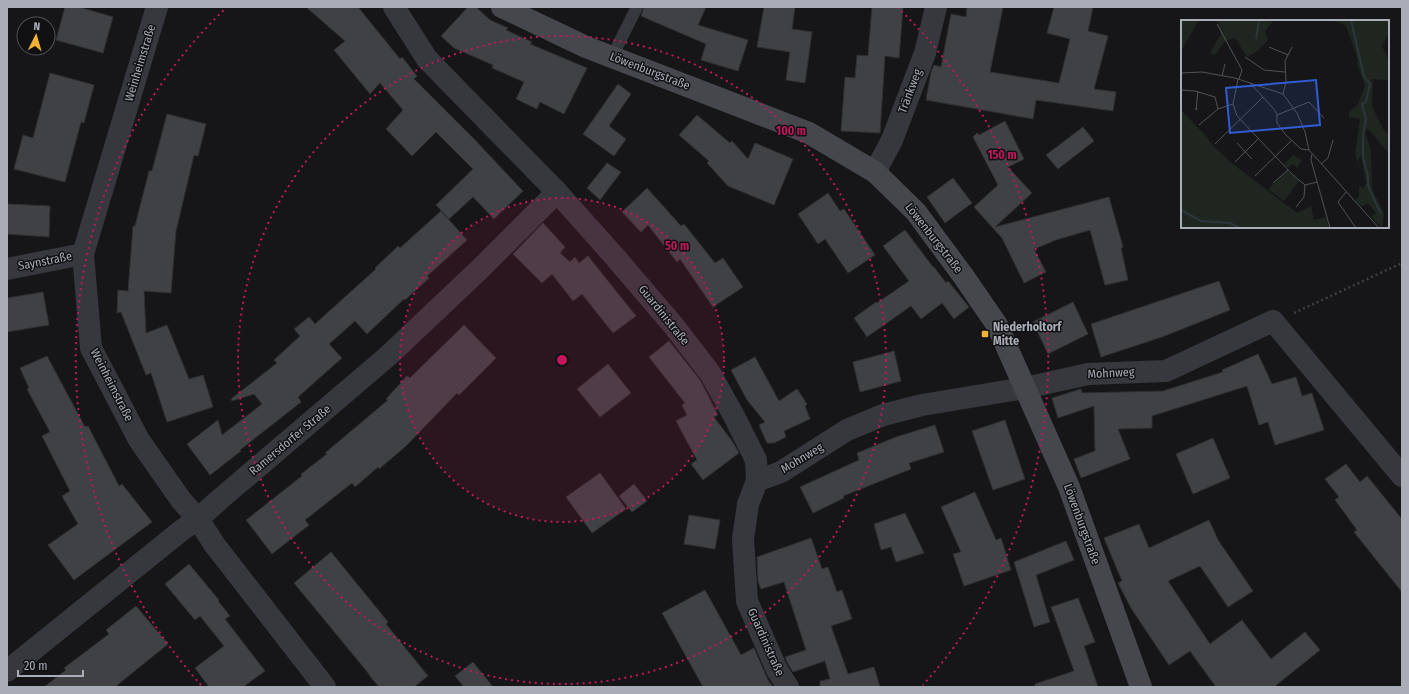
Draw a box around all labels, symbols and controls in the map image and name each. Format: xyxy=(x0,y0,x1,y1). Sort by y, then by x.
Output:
north arrow xyxy=(16,16,56,56)
text: N xyxy=(33,20,41,33)
inset map xyxy=(1181,20,1389,228)
street label: Weinheimstraße xyxy=(122,23,158,103)
street label: Löwenburgstraße xyxy=(608,49,692,93)
street label: Tränkweg xyxy=(895,67,925,115)
text: 100 m xyxy=(776,124,806,138)
text: 150 m xyxy=(987,148,1017,162)
street label: Löwenburgstraße xyxy=(902,200,966,276)
text: 50 m xyxy=(665,239,689,253)
street label: Saynstraße xyxy=(17,249,73,273)
street label: Guardinistraße xyxy=(636,282,692,348)
place label: Niederholtorf Mitte xyxy=(993,320,1062,348)
marker: Niederholtorf Mitte xyxy=(980,329,990,339)
street label: Weinheimstraße xyxy=(88,346,136,424)
centre of rings xyxy=(555,353,569,367)
street label: Mohnweg xyxy=(1087,365,1135,381)
street label: Ramersdorfer Straße xyxy=(246,402,334,478)
street label: Mohnweg xyxy=(778,440,826,476)
street label: Löwenburgstraße xyxy=(1061,482,1103,566)
street label: Guardinistraße xyxy=(745,606,787,678)
scale bar xyxy=(18,652,83,678)
text: 20 m xyxy=(24,659,48,673)

